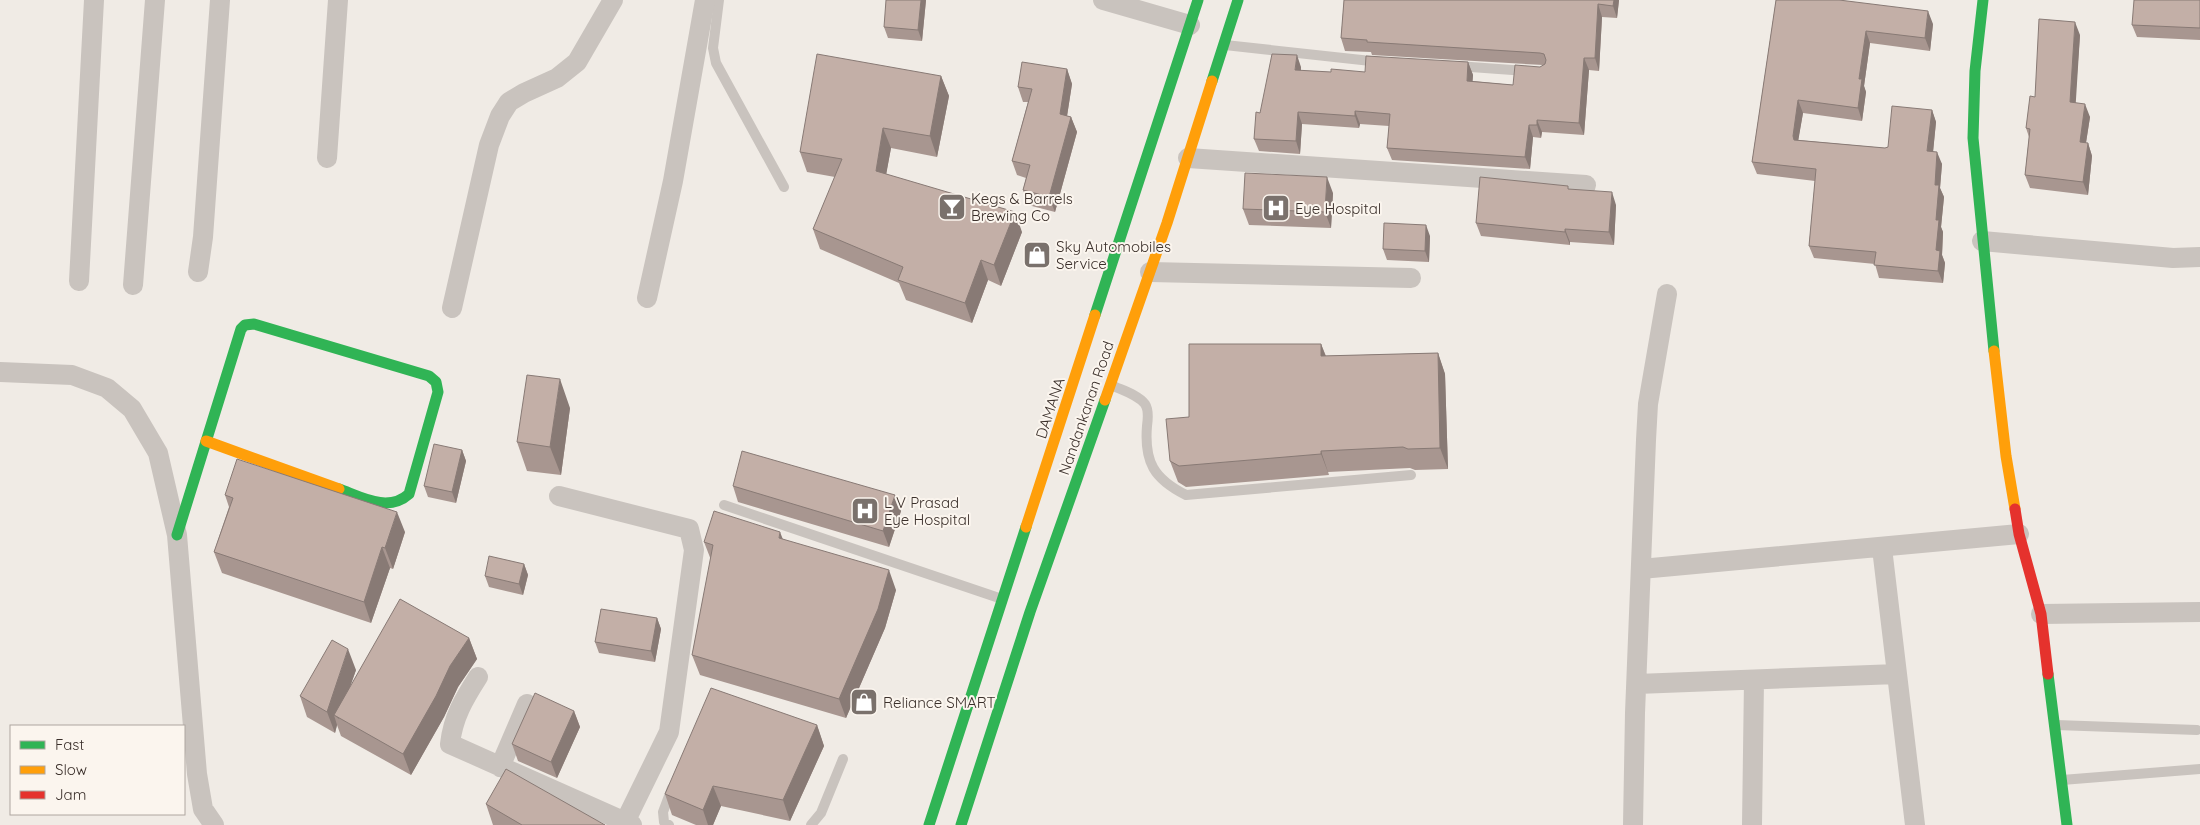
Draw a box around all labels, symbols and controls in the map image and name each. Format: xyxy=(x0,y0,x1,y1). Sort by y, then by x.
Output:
place label: Kegs & Barrels Brewing Co xyxy=(971,189,1073,225)
bar icon: Kegs & Barrels Brewing Co xyxy=(937,192,967,222)
hospital icon: Eye Hospital xyxy=(1261,193,1291,223)
place label: Eye Hospital xyxy=(1295,199,1381,218)
place label: Sky Automobiles Service xyxy=(1056,237,1171,273)
shop icon: Sky Automobiles Service xyxy=(1022,240,1052,270)
street label: Nandankanan Road xyxy=(1054,339,1118,477)
street label: DAMANA xyxy=(1031,375,1069,441)
place label: L V Prasad Eye Hospital xyxy=(884,493,970,529)
hospital icon: L V Prasad Eye Hospital xyxy=(850,496,880,526)
shop icon: Reliance SMART xyxy=(849,687,879,717)
place label: Reliance SMART xyxy=(883,693,996,712)
legend xyxy=(10,725,185,815)
text: Fast xyxy=(55,735,84,754)
text: Slow xyxy=(55,760,87,779)
text: Jam xyxy=(55,785,86,804)

